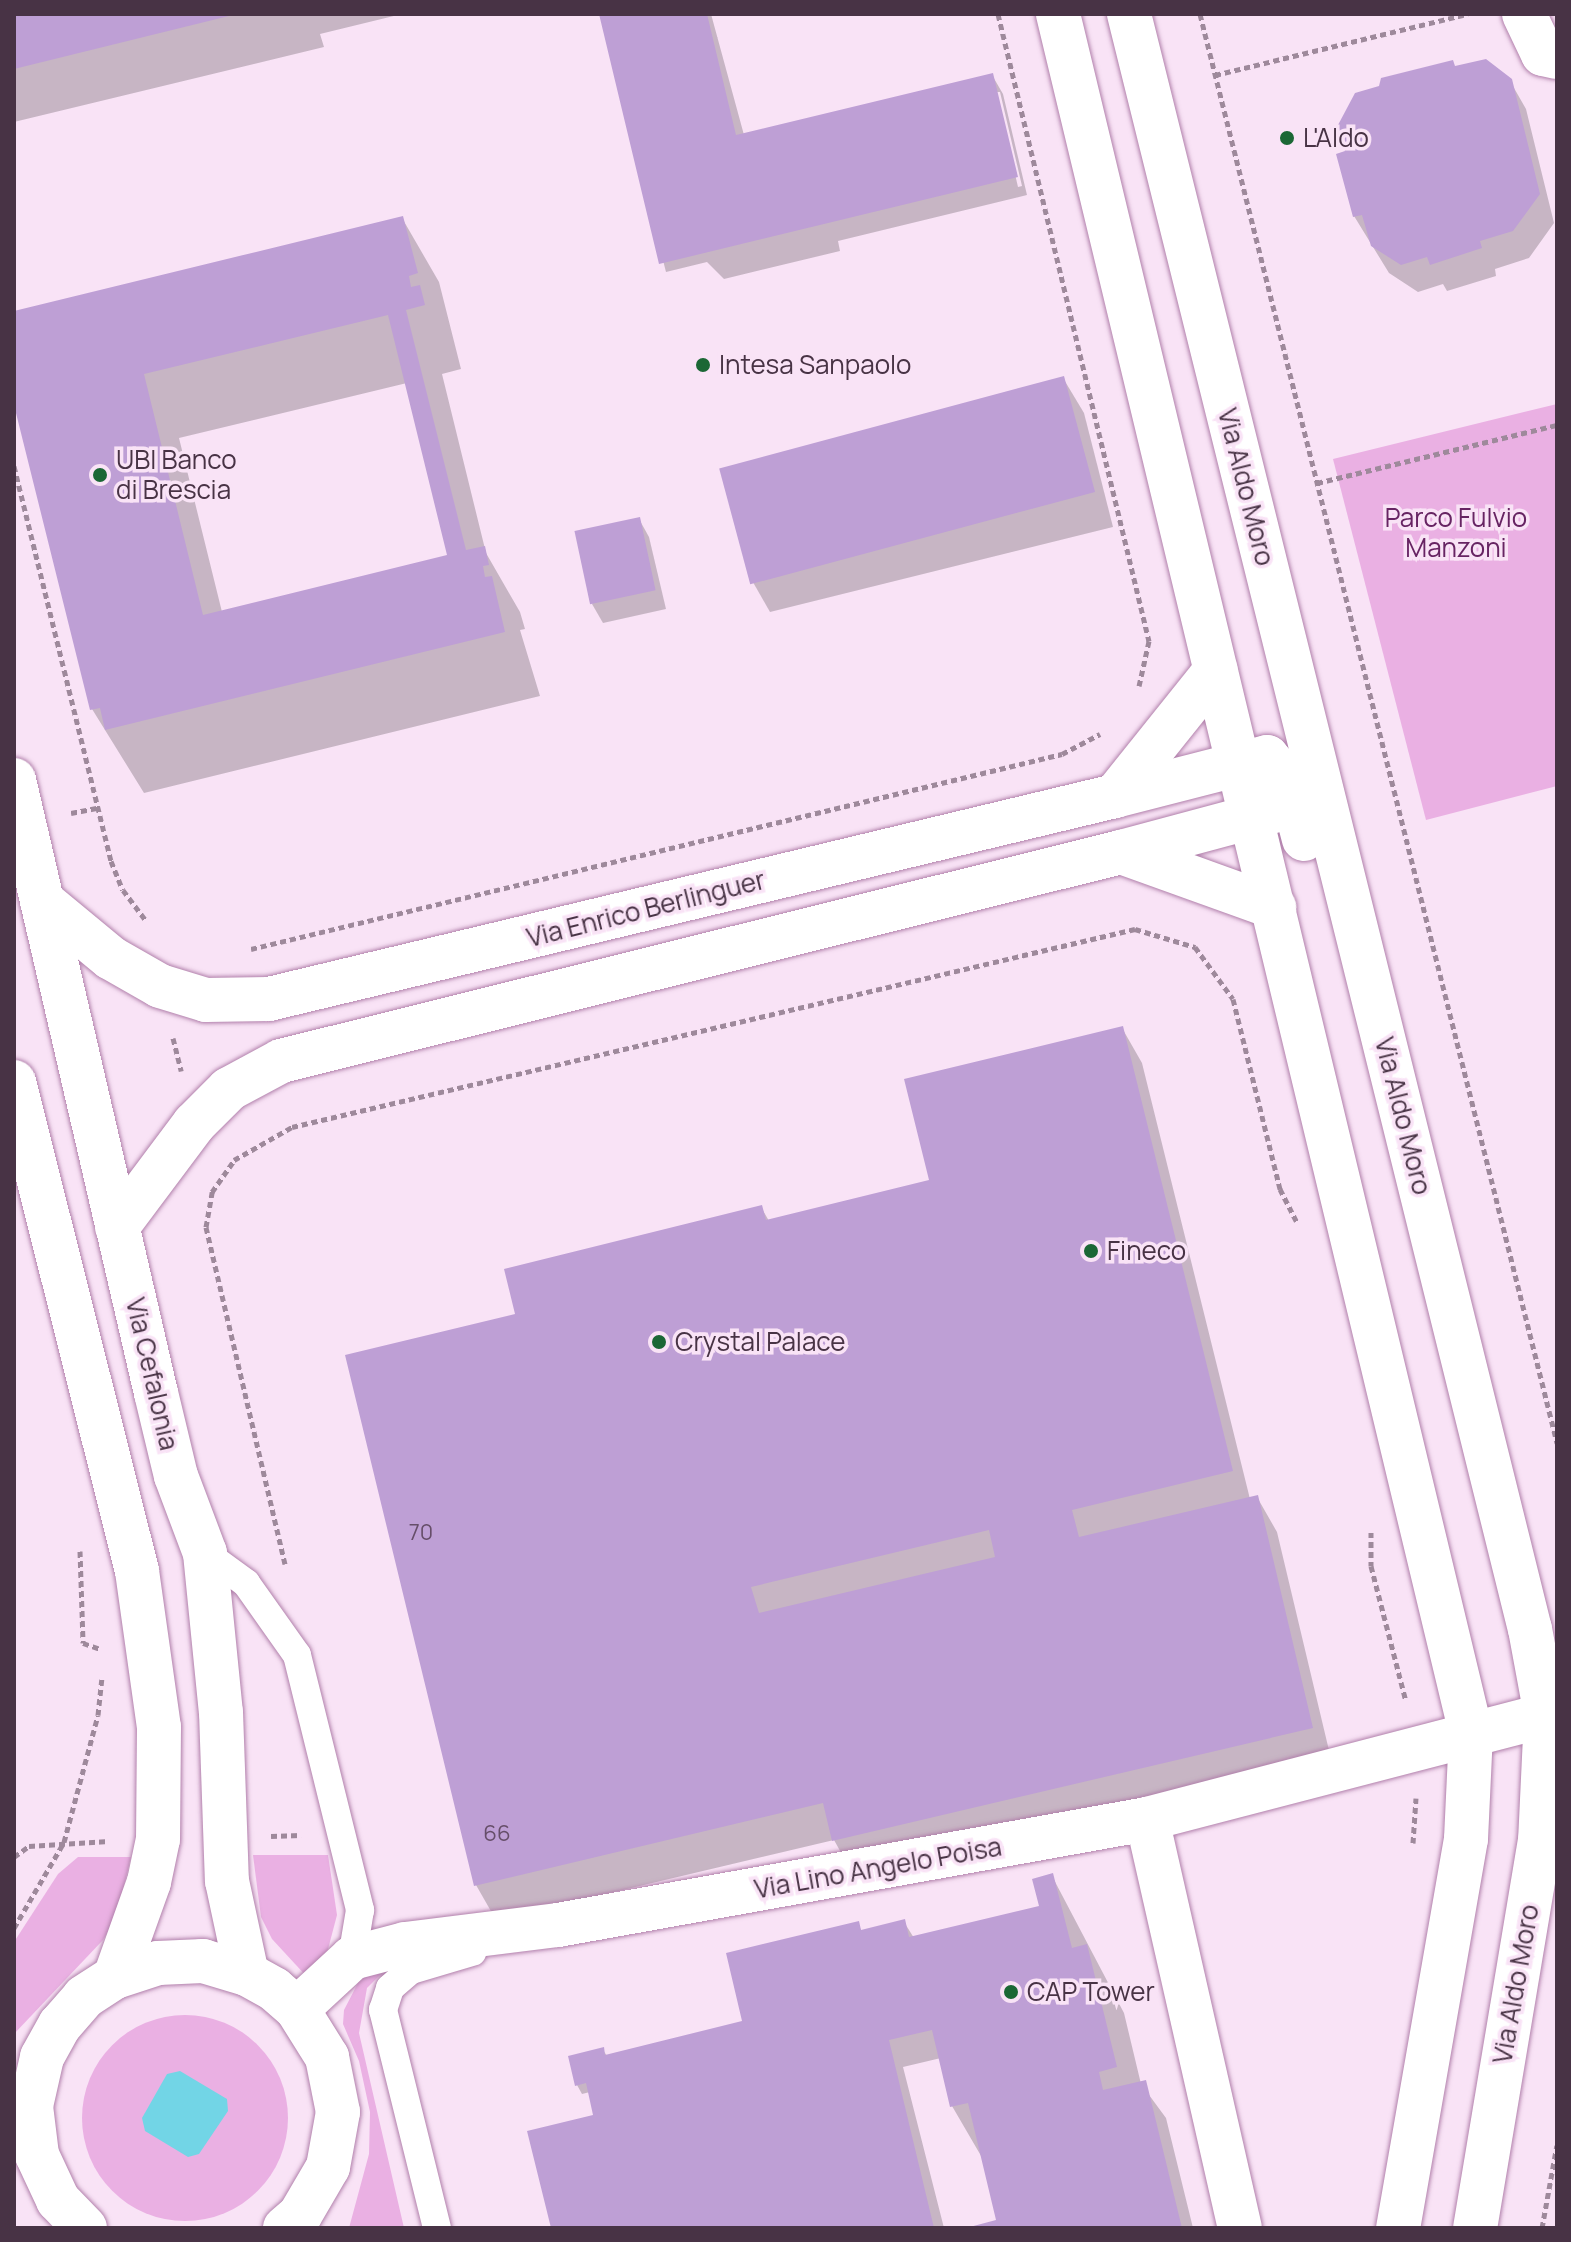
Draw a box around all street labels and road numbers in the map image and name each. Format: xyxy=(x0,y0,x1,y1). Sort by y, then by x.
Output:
street label: Via Aldo Moro xyxy=(1211,405,1281,569)
street label: Via Enrico Berlinguer xyxy=(524,864,768,954)
street label: Via Aldo Moro xyxy=(1368,1034,1438,1198)
street label: Via Cefalonia xyxy=(119,1295,185,1453)
street label: Via Lino Angelo Poisa xyxy=(752,1831,1004,1905)
street label: Via Aldo Moro xyxy=(1487,1902,1545,2066)

